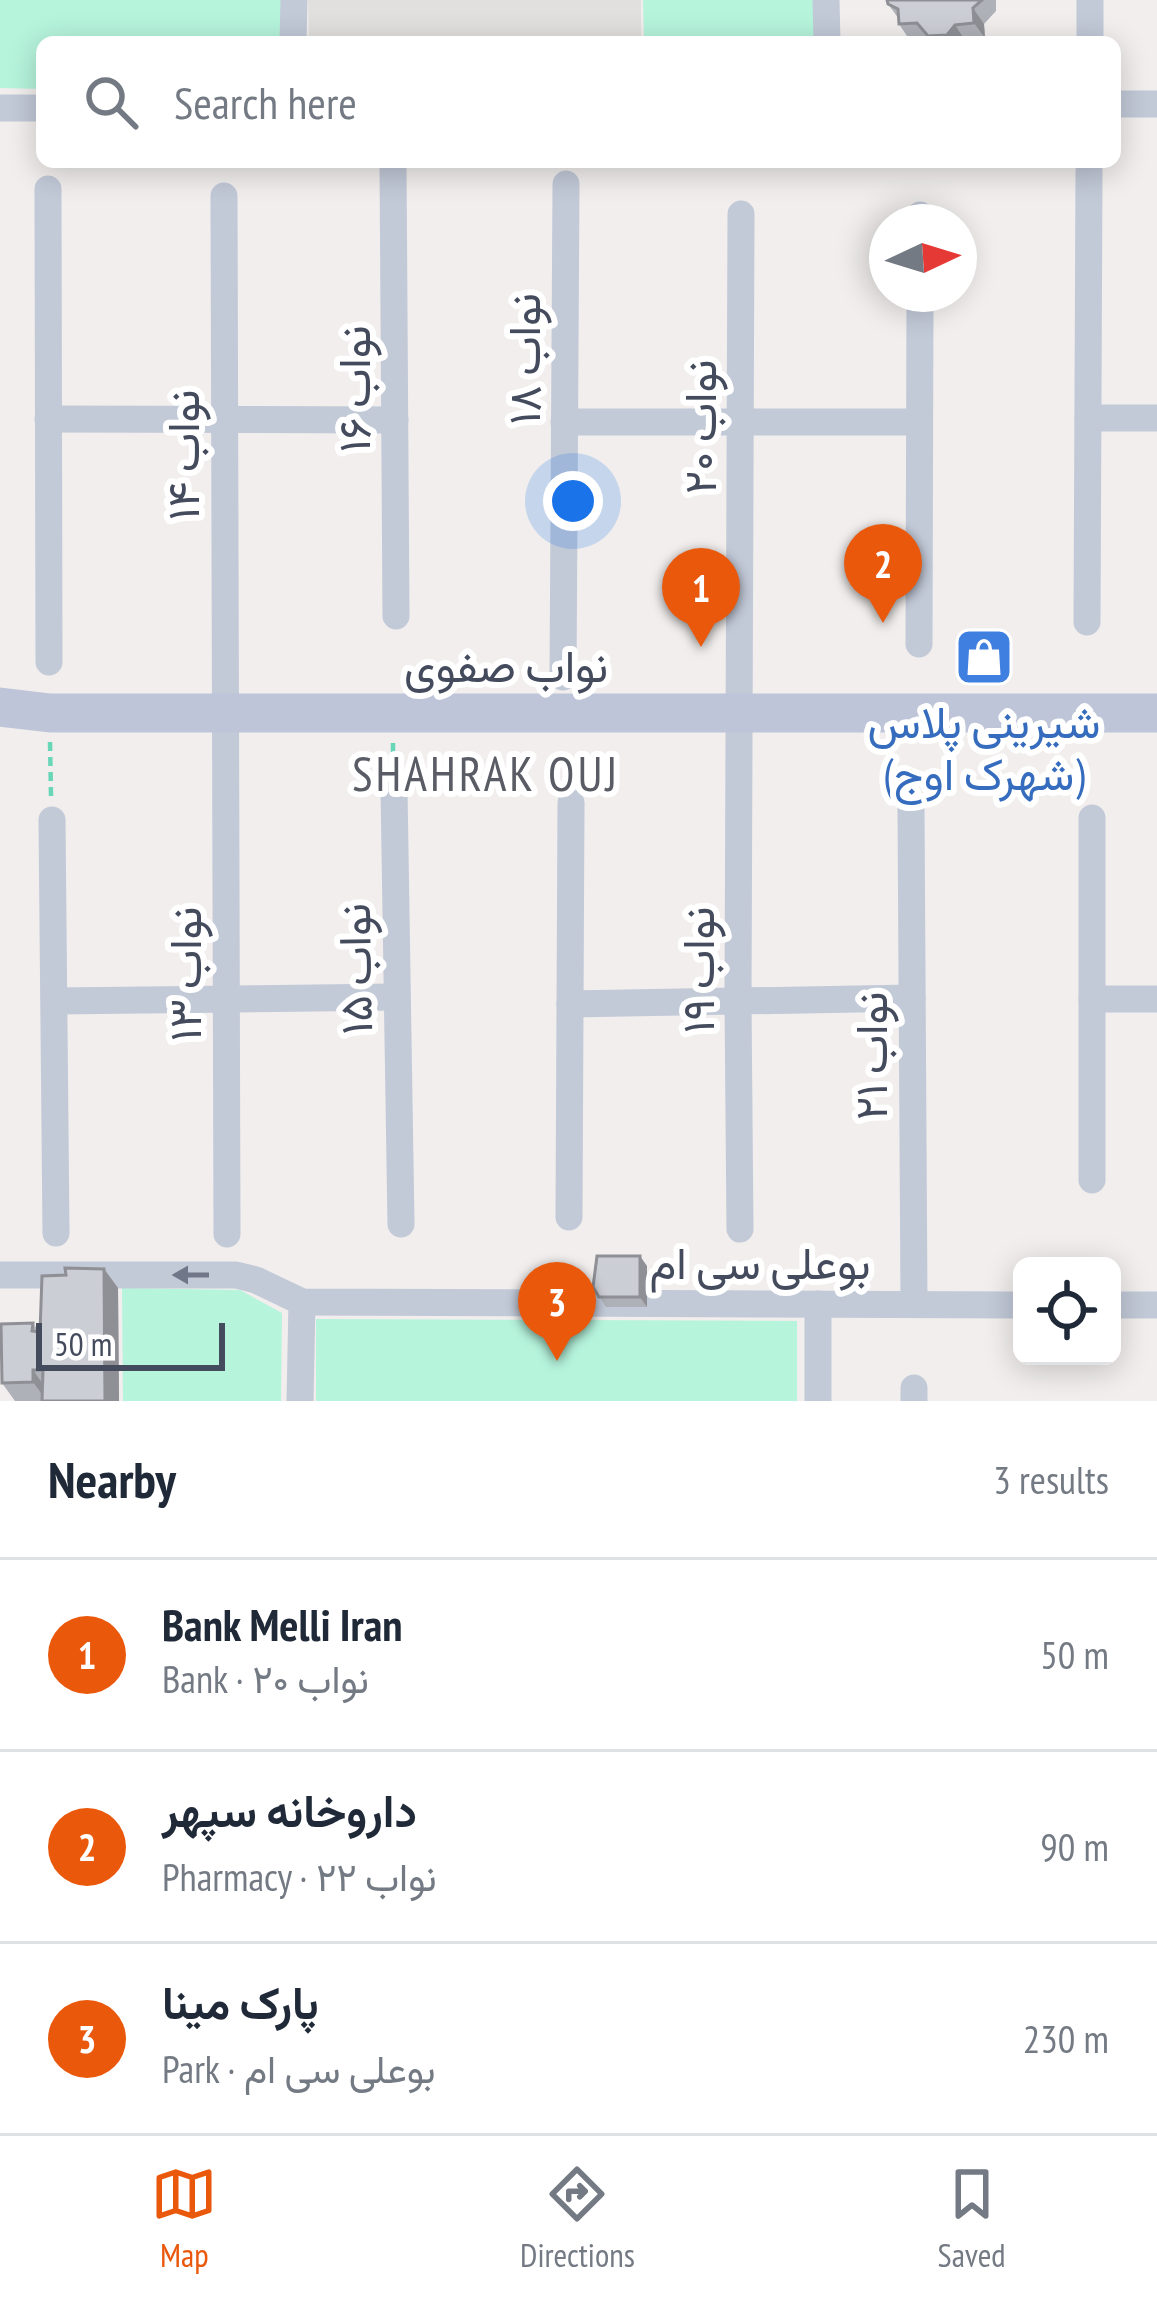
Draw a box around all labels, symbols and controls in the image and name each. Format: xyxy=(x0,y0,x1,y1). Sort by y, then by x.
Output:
search box xyxy=(36,36,1121,168)
icon: search xyxy=(78,69,144,135)
text: Search here xyxy=(174,73,357,131)
north arrow xyxy=(869,204,977,312)
street label: نواب ۱۸ xyxy=(494,293,552,425)
street label: نواب ۱۶ xyxy=(324,325,382,453)
street label: نواب ۲۰ xyxy=(670,360,728,494)
street label: نواب ۱۴ xyxy=(153,390,211,520)
your location xyxy=(543,471,603,531)
pin: 2 xyxy=(844,524,922,623)
pin: 1 xyxy=(662,548,740,647)
shop icon: شیرینی پلاس (شهرک اوج) xyxy=(953,626,1015,688)
street label: نواب صفوی xyxy=(404,636,608,694)
place label: شیرینی پلاس (شهرک اوج) xyxy=(868,692,1100,805)
district label: SHAHRAK OUJ xyxy=(352,742,620,804)
street label: نواب ۱۵ xyxy=(324,903,384,1035)
street label: نواب ۱۳ xyxy=(155,907,213,1041)
street label: نواب ۱۹ xyxy=(668,907,726,1033)
street label: نواب ۲۱ xyxy=(841,992,899,1120)
street label: بوعلی سی ام xyxy=(649,1233,871,1293)
map controls xyxy=(1013,1257,1121,1365)
button: locate xyxy=(1013,1257,1121,1365)
pin: 3 xyxy=(518,1262,596,1361)
one-way arrow xyxy=(171,1265,209,1285)
scale bar xyxy=(36,1317,225,1370)
text: 50 m xyxy=(54,1322,112,1365)
text: Nearby xyxy=(48,1446,176,1512)
text: 3 results xyxy=(993,1454,1109,1505)
text: Bank Melli Iran xyxy=(162,1595,403,1653)
text: 1 xyxy=(78,1629,96,1680)
text: 50 m xyxy=(1040,1629,1109,1680)
text: Bank · نواب ۲۰ xyxy=(162,1653,369,1704)
text: داروخانه سپهر xyxy=(162,1781,417,1839)
text: 2 xyxy=(78,1821,96,1872)
text: 90 m xyxy=(1040,1821,1109,1872)
text: Pharmacy · نواب ۲۲ xyxy=(162,1851,437,1902)
text: پارک مینا xyxy=(162,1973,319,2031)
text: 3 xyxy=(78,2013,96,2064)
text: 230 m xyxy=(1023,2013,1109,2064)
text: Park · بوعلی سی ام xyxy=(162,2043,436,2094)
tab: Map xyxy=(151,2161,217,2276)
tab: Directions xyxy=(520,2161,635,2276)
tab: Saved xyxy=(938,2161,1006,2276)

